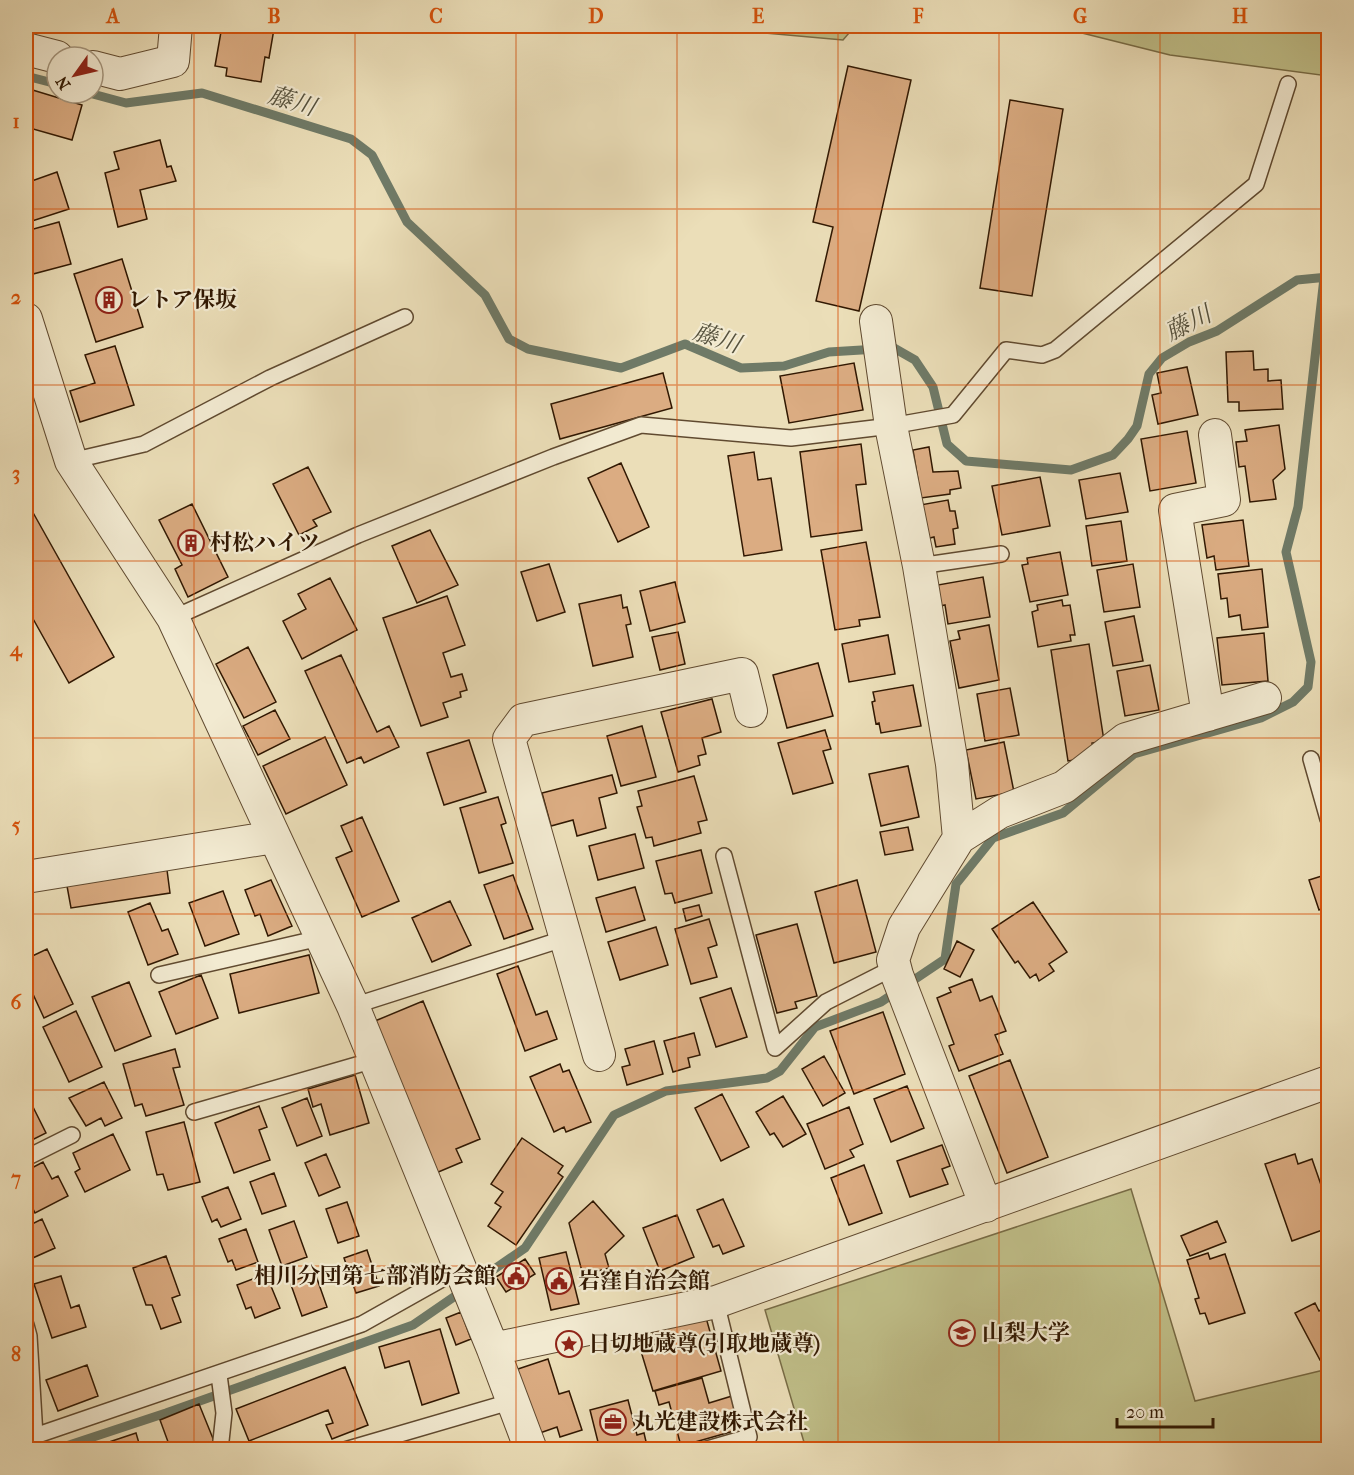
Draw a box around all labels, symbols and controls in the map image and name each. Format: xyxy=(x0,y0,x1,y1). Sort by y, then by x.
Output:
text: A xyxy=(105,5,121,28)
text: B xyxy=(267,5,281,28)
text: C xyxy=(429,5,443,28)
text: D xyxy=(588,5,604,28)
text: E xyxy=(752,5,764,28)
text: F xyxy=(912,5,924,28)
text: G xyxy=(1073,5,1087,28)
text: H xyxy=(1232,5,1248,28)
north arrow xyxy=(45,45,105,105)
text: N xyxy=(51,72,74,93)
water label: 藤川 xyxy=(265,81,322,122)
text: 1 xyxy=(12,110,20,133)
building icon: レトア保坂 xyxy=(94,285,124,315)
text: 2 xyxy=(11,286,21,309)
place label: レトア保坂 xyxy=(128,287,237,313)
water label: 藤川 xyxy=(1160,298,1218,346)
water label: 藤川 xyxy=(690,317,747,360)
text: 3 xyxy=(12,462,20,485)
building icon: 村松ハイツ xyxy=(176,528,206,558)
place label: 村松ハイツ xyxy=(210,530,320,556)
text: 4 xyxy=(9,638,23,662)
text: 5 xyxy=(12,814,21,837)
text: 6 xyxy=(11,991,23,1014)
text: 7 xyxy=(10,1167,21,1190)
public building icon: 相川分団第七部消防会館 xyxy=(501,1261,531,1291)
place label: 相川分団第七部消防会館 xyxy=(254,1263,496,1289)
public building icon: 岩窪自治会館 xyxy=(544,1266,574,1296)
place label: 岩窪自治会館 xyxy=(578,1268,710,1294)
school or university icon: 山梨大学 xyxy=(947,1318,977,1348)
place label: 山梨大学 xyxy=(982,1320,1070,1346)
place icon: 日切地蔵尊(引取地蔵尊) xyxy=(554,1329,584,1359)
place label: 日切地蔵尊(引取地蔵尊) xyxy=(588,1331,820,1357)
text: 8 xyxy=(11,1343,21,1366)
scale bar xyxy=(1117,1391,1213,1429)
text: 20 m xyxy=(1126,1402,1164,1423)
office icon: 丸光建設株式会社 xyxy=(598,1407,628,1437)
place label: 丸光建設株式会社 xyxy=(632,1409,808,1435)

